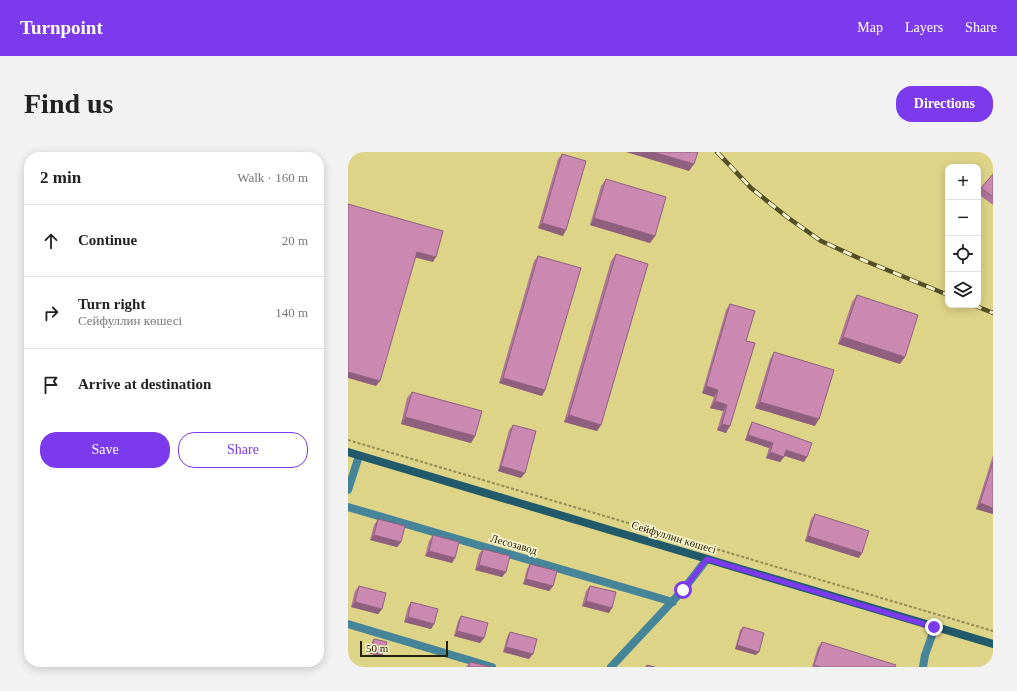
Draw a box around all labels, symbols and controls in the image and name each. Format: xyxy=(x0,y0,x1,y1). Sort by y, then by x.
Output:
text: Turnpoint xyxy=(20,17,103,38)
text: Map xyxy=(857,20,883,35)
text: Layers xyxy=(905,20,943,35)
text: Share xyxy=(965,20,997,35)
button: Directions xyxy=(896,86,993,122)
text: Find us xyxy=(24,88,114,119)
map controls xyxy=(945,164,981,308)
button: + xyxy=(945,164,981,200)
text: 2 min xyxy=(40,168,81,187)
text: Walk · 160 m xyxy=(237,170,308,185)
button: − xyxy=(945,200,981,236)
icon: ahead xyxy=(40,230,62,252)
text: Continue xyxy=(78,232,137,248)
text: 20 m xyxy=(282,233,308,248)
button: locate xyxy=(945,236,981,272)
button: layers xyxy=(945,272,981,308)
text: Turn right xyxy=(78,296,145,312)
icon: right xyxy=(40,302,62,324)
text: 140 m xyxy=(275,305,308,320)
text: Сейфуллин көшесі xyxy=(78,313,182,328)
icon: arrive xyxy=(40,374,62,396)
text: Arrive at destination xyxy=(78,376,211,392)
button: Save xyxy=(40,432,170,468)
button: Share xyxy=(178,432,308,468)
street label: Сейфуллин көшесі xyxy=(630,518,718,556)
street label: Лесозавод xyxy=(489,532,539,556)
route start xyxy=(674,581,692,599)
route end xyxy=(925,618,943,636)
scale bar xyxy=(360,639,448,658)
text: 50 m xyxy=(366,642,388,654)

